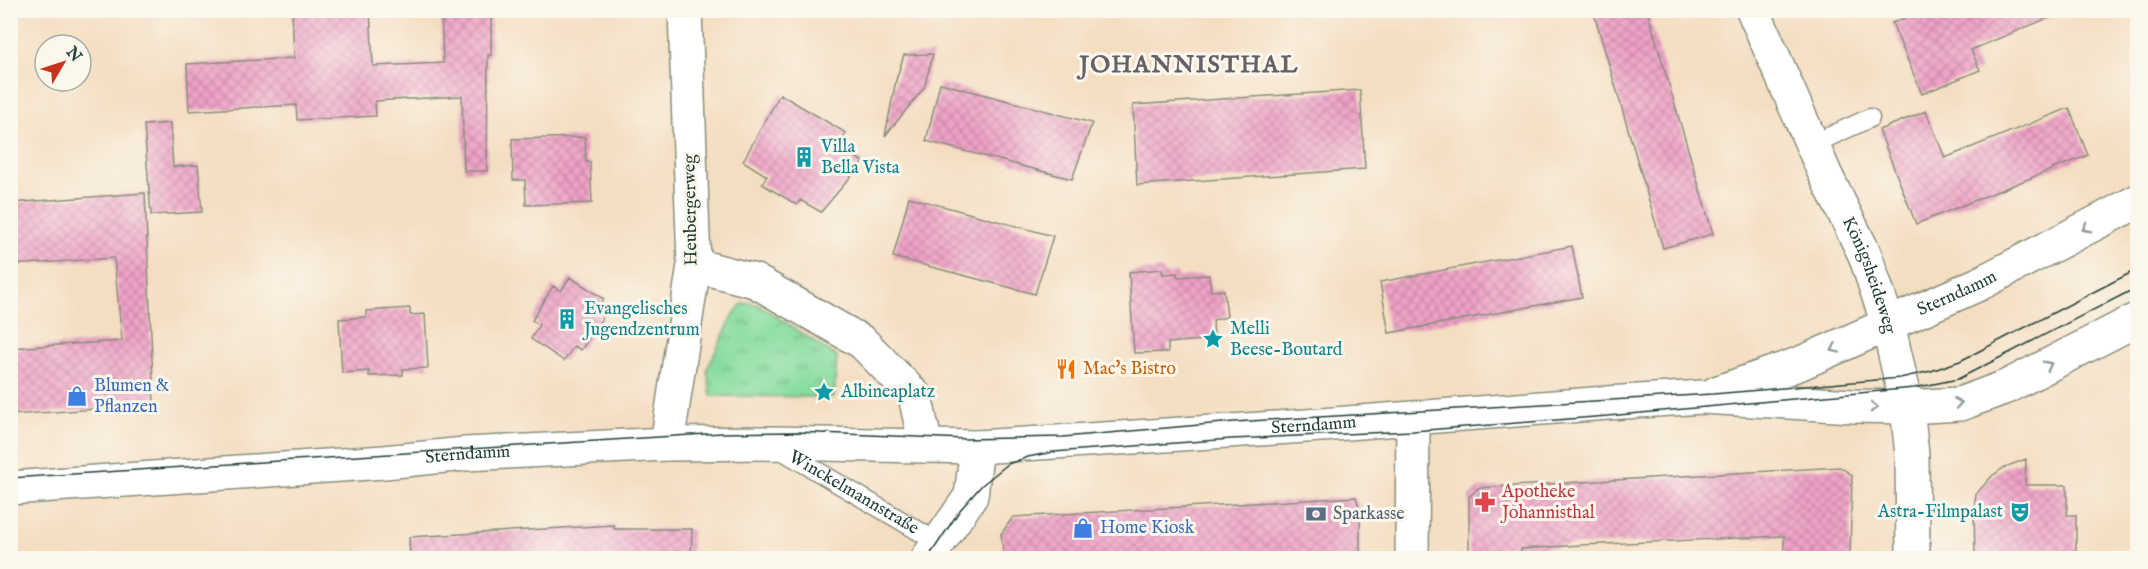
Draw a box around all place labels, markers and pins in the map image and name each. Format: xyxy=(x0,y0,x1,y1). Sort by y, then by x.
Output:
place label: Villa Bella Vista xyxy=(820,136,900,180)
building icon: Villa Bella Vista xyxy=(792,145,816,169)
place label: Evangelisches Jugendzentrum xyxy=(582,298,700,342)
building icon: Evangelisches Jugendzentrum xyxy=(555,307,579,331)
place label: Melli Beese-Boutard xyxy=(1230,318,1343,362)
place icon: Melli Beese-Boutard xyxy=(1201,327,1225,351)
restaurant icon: Mac's Bistro xyxy=(1054,357,1078,381)
place label: Mac's Bistro xyxy=(1083,358,1176,381)
place label: Blumen & Pflanzen xyxy=(94,375,169,419)
place icon: Albineaplatz xyxy=(812,380,836,404)
place label: Albineaplatz xyxy=(840,381,935,404)
shop icon: Blumen & Pflanzen xyxy=(65,384,89,408)
place label: Apotheke Johannisthal xyxy=(1500,481,1595,525)
pharmacy icon: Apotheke Johannisthal xyxy=(1473,490,1497,514)
theatre icon: Astra-Filmpalast xyxy=(2008,500,2032,524)
place label: Astra-Filmpalast xyxy=(1877,501,2003,524)
bank icon: Sparkasse xyxy=(1304,502,1328,526)
place label: Sparkasse xyxy=(1333,503,1405,526)
shop icon: Home Kiosk xyxy=(1071,516,1095,540)
place label: Home Kiosk xyxy=(1100,517,1195,540)

